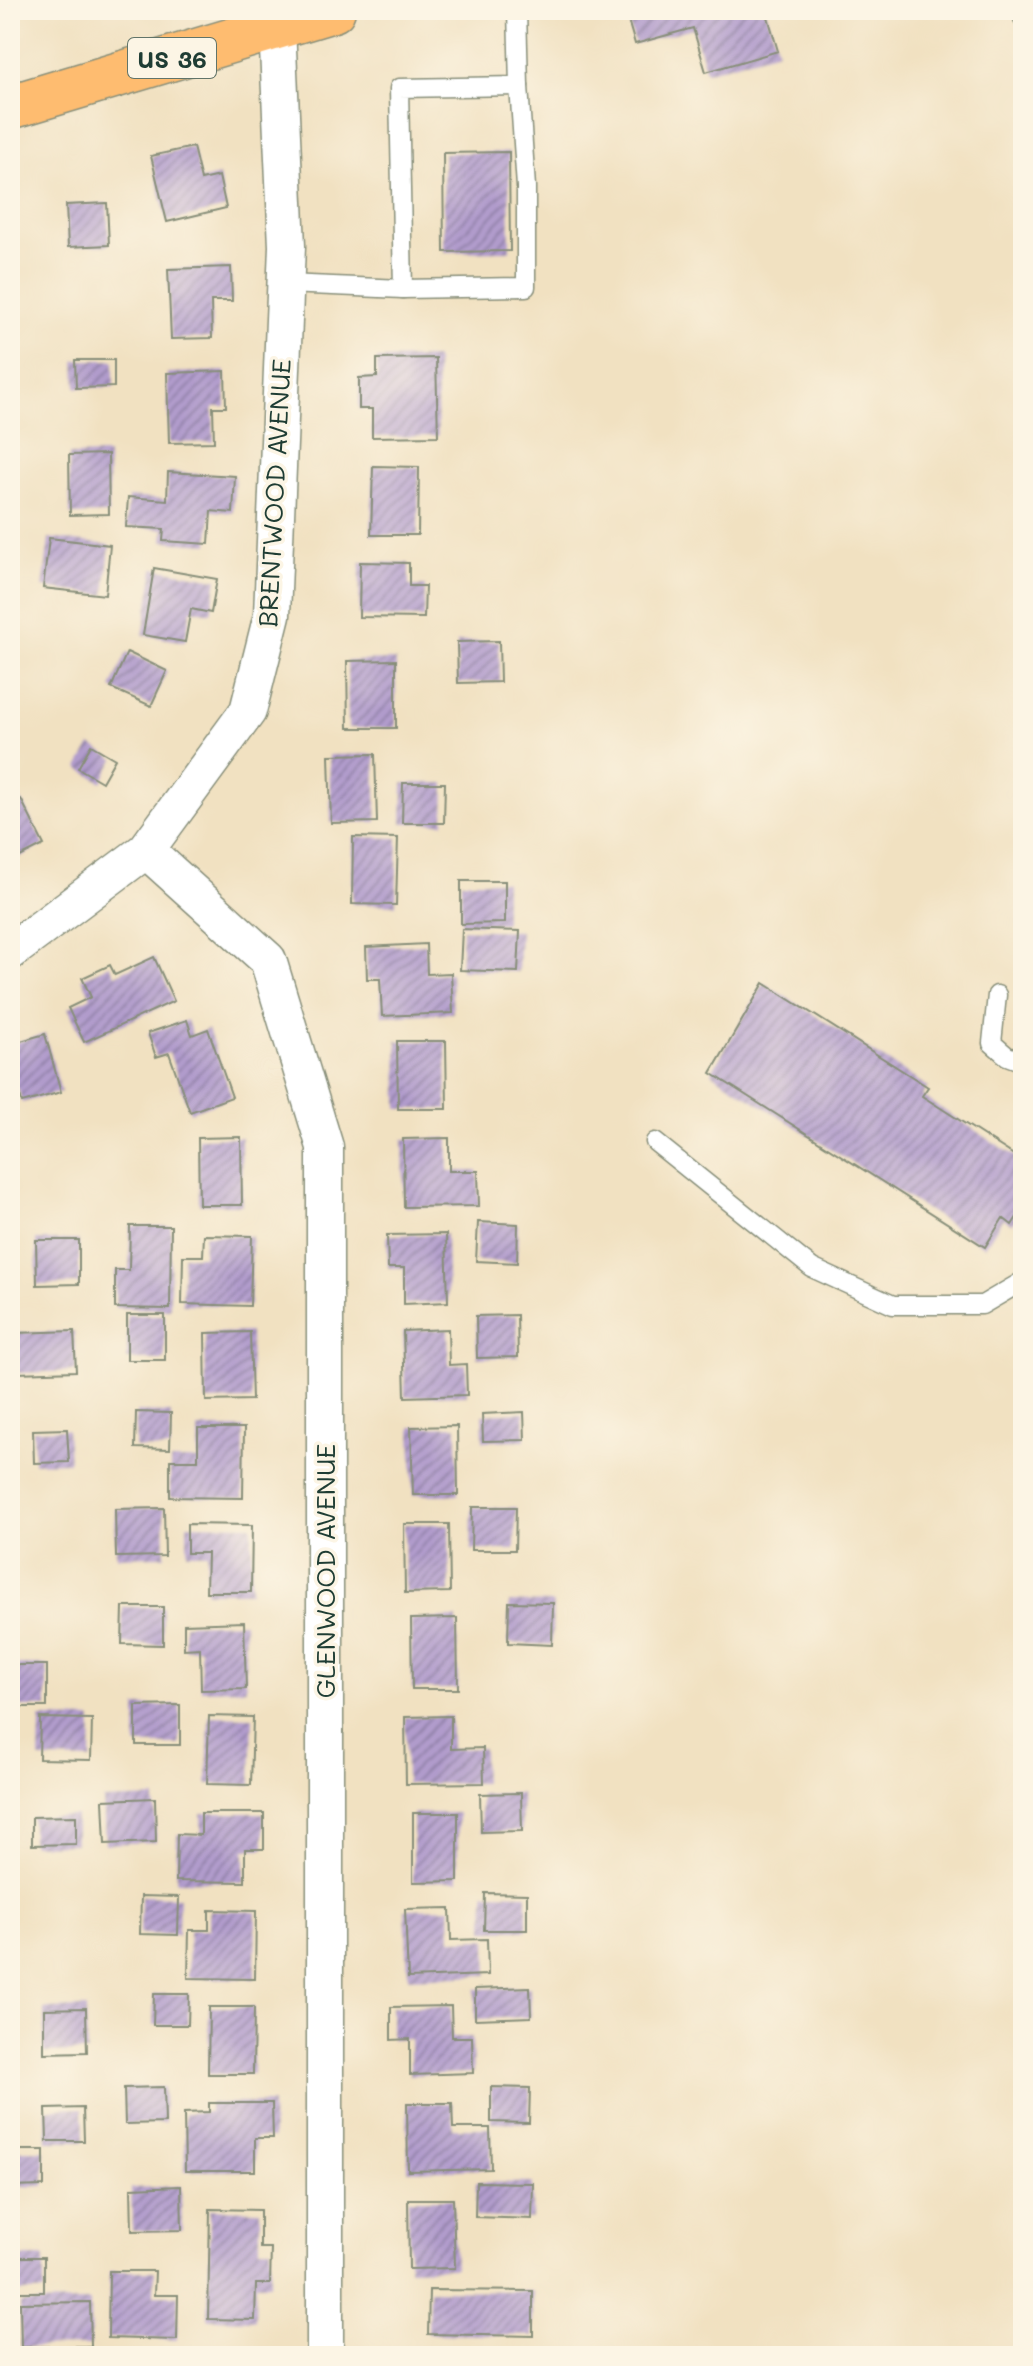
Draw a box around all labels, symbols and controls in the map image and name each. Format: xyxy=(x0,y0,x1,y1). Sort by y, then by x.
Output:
road number: US 36 xyxy=(128,38,216,78)
street label: BRENTWOOD AVENUE xyxy=(250,358,298,628)
street label: GLENWOOD AVENUE xyxy=(308,1444,342,1698)

